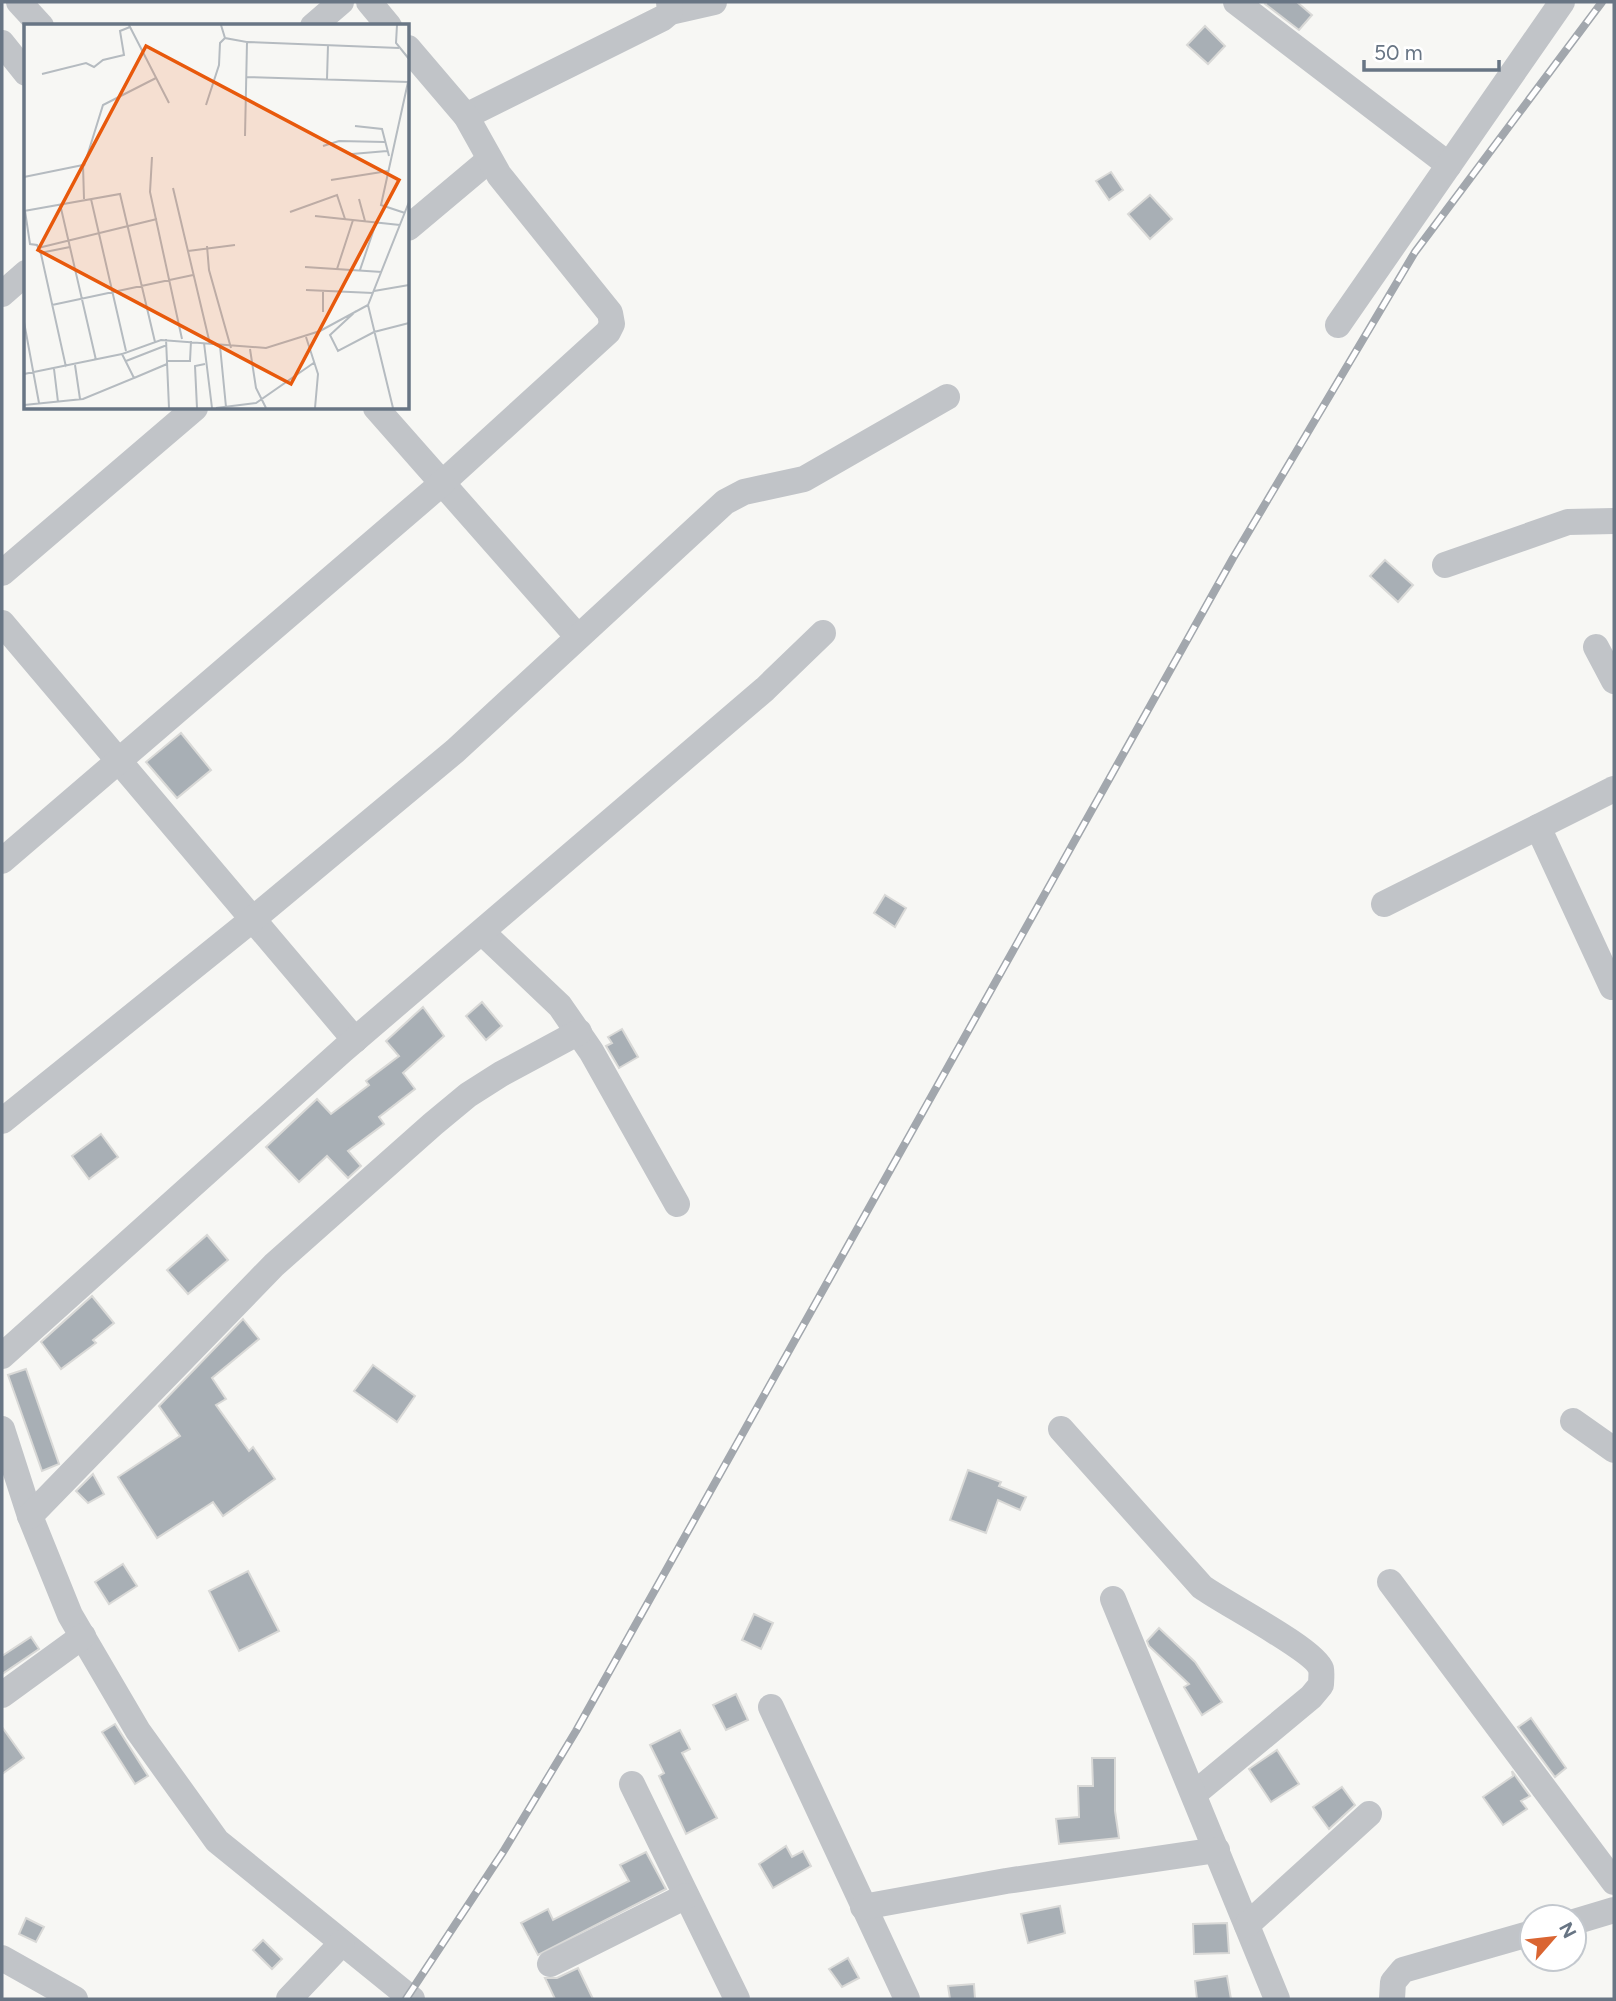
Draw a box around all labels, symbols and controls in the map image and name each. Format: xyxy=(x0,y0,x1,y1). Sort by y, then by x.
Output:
inset map xyxy=(24,24,410,410)
scale bar xyxy=(1364,28,1499,72)
text: 50 m xyxy=(1374,40,1423,65)
north arrow xyxy=(1518,1903,1588,1973)
text: N xyxy=(1554,1918,1581,1942)

